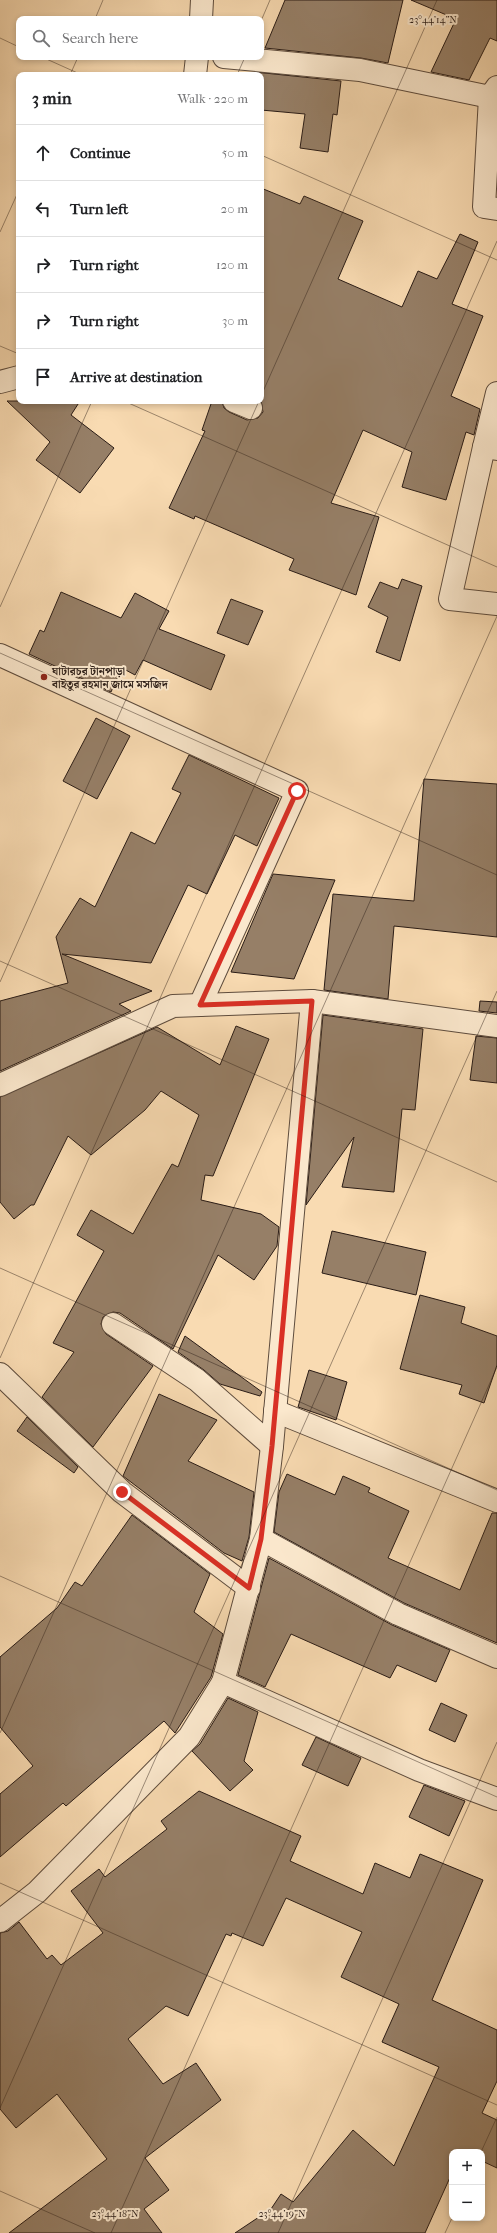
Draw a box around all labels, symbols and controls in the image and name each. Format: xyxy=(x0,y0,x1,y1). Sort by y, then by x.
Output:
text: 23°44'14"N xyxy=(409,14,457,26)
search box xyxy=(16,16,264,60)
icon: search xyxy=(30,27,52,49)
text: Search here xyxy=(62,29,138,47)
text: 3 min xyxy=(32,88,72,108)
text: Walk · 220 m xyxy=(177,91,248,106)
icon: ahead xyxy=(32,142,54,164)
text: Continue xyxy=(70,144,130,162)
text: 50 m xyxy=(222,145,248,160)
icon: left xyxy=(32,198,54,220)
text: Turn left xyxy=(70,200,128,218)
text: 20 m xyxy=(221,201,248,216)
icon: right xyxy=(32,254,54,276)
text: Turn right xyxy=(70,256,139,274)
text: 120 m xyxy=(216,257,248,272)
icon: right xyxy=(32,310,54,332)
text: Turn right xyxy=(70,312,139,330)
text: 30 m xyxy=(222,313,248,328)
icon: arrive xyxy=(32,366,54,388)
text: Arrive at destination xyxy=(70,368,202,386)
place label: ঘাটারচর টানপাড়া বাইতুর রহমান জামে মসজিদ xyxy=(51,664,169,691)
marker: ঘাটারচর টানপাড়া বাইতুর রহমান জামে মসজিদ xyxy=(39,672,49,682)
route start xyxy=(288,782,306,800)
route end xyxy=(113,1483,131,1501)
map controls xyxy=(449,2149,485,2221)
button: + xyxy=(449,2149,485,2185)
button: − xyxy=(449,2185,485,2221)
text: 23°44'18"N xyxy=(92,2208,139,2220)
text: 23°44'19"N xyxy=(258,2208,306,2220)

